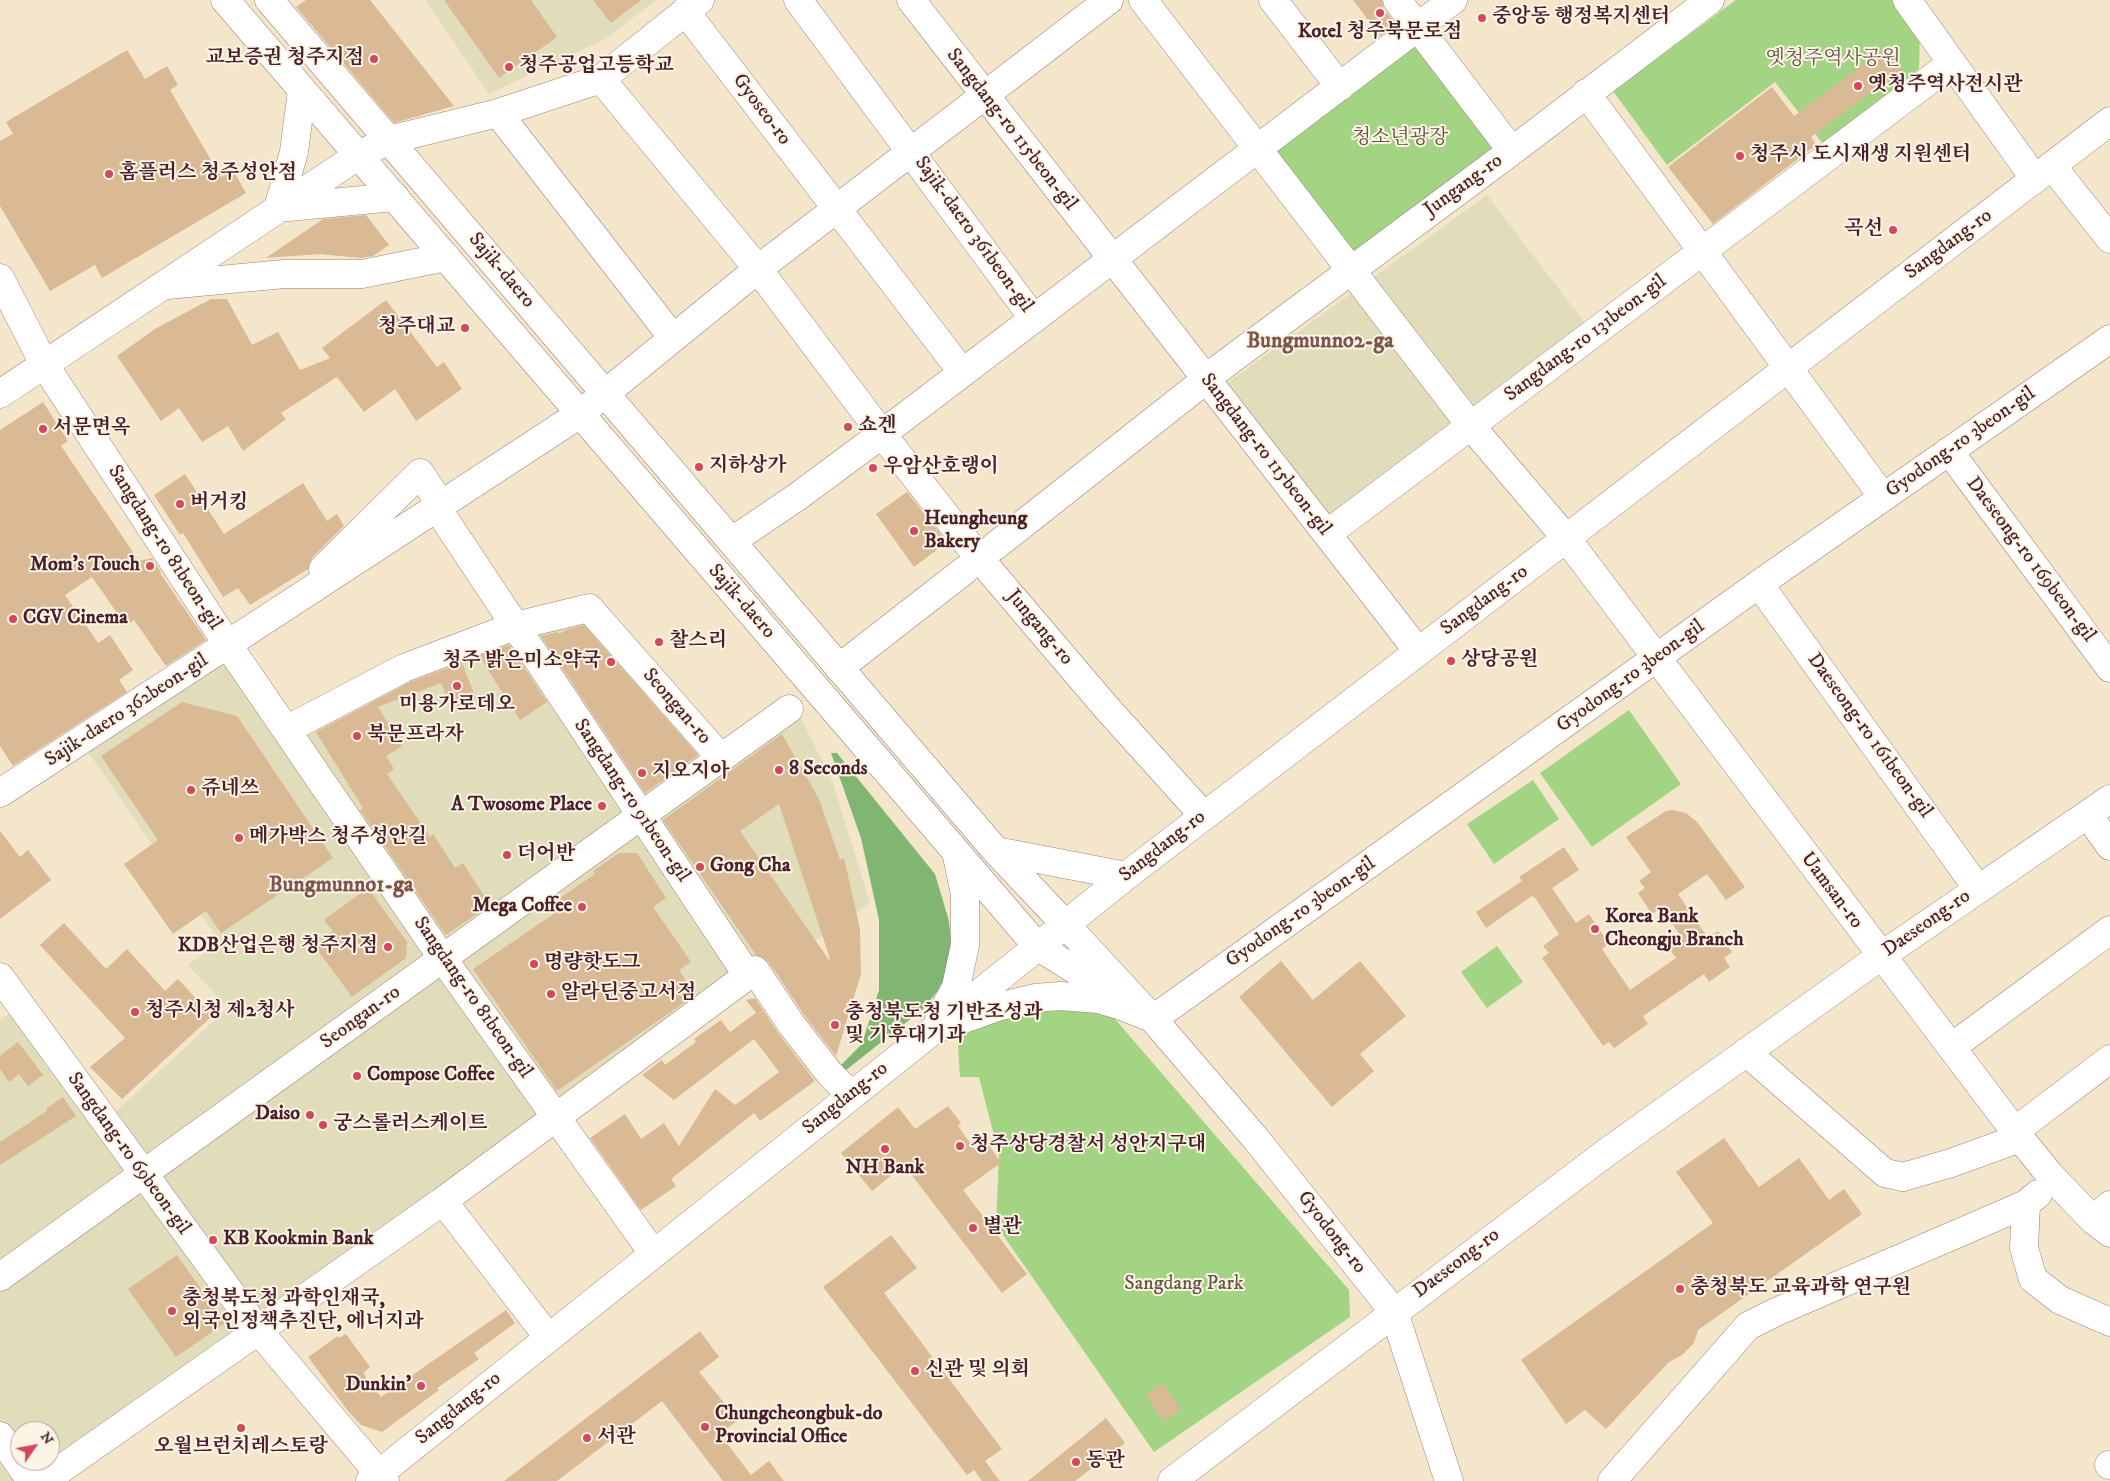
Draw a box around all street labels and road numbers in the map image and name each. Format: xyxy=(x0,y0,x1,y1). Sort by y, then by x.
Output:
street label: Sangdang-ro 115beon-gil xyxy=(940,44,1082,216)
street label: Gyoseo-ro xyxy=(726,70,796,150)
street label: Jungang-ro xyxy=(1420,149,1508,223)
street label: Sajik-daero 361beon-gil xyxy=(908,152,1038,318)
street label: Sangdang-ro xyxy=(1901,204,1997,286)
street label: Sajik-daero xyxy=(463,228,539,314)
street label: Sangdang-ro 131beon-gil xyxy=(1500,270,1672,408)
street label: Sangdang-ro 115beon-gil xyxy=(1194,369,1336,541)
street label: Gyodong-ro 3beon-gil xyxy=(1882,382,2040,504)
street label: Sangdang-ro 81beon-gil xyxy=(102,461,226,635)
street label: Daeseong-ro 169beon-gil xyxy=(1960,473,2100,647)
street label: Sajik-daero xyxy=(702,560,780,644)
street label: Sangdang-ro xyxy=(1437,560,1533,642)
street label: Jungang-ro xyxy=(1000,585,1078,671)
street label: Gyodong-ro 3beon-gil xyxy=(1552,615,1710,739)
street label: Sajik-daero 362beon-gil xyxy=(41,649,213,773)
street label: Daeseong-ro 161beon-gil xyxy=(1801,649,1937,823)
street label: Seongan-ro xyxy=(636,664,716,750)
street label: Sangdang-ro 91beon-gil xyxy=(568,715,694,887)
street label: Sangdang-ro xyxy=(1115,806,1211,888)
street label: Uamsan-ro xyxy=(1794,848,1868,934)
street label: Gyodong-ro 3beon-gil xyxy=(1222,852,1380,974)
street label: Daeseong-ro xyxy=(1878,885,1976,963)
street label: Sangdang-ro 81beon-gil xyxy=(407,913,537,1083)
street label: Seongan-ro xyxy=(316,981,406,1055)
street label: Sangdang-ro xyxy=(798,1057,894,1141)
street label: Sangdang-ro 69beon-gil xyxy=(61,1068,195,1240)
street label: Gyodong-ro xyxy=(1291,1187,1371,1279)
street label: Daeseong-ro xyxy=(1409,1224,1505,1304)
street label: Sangdang-ro xyxy=(411,1367,507,1451)

